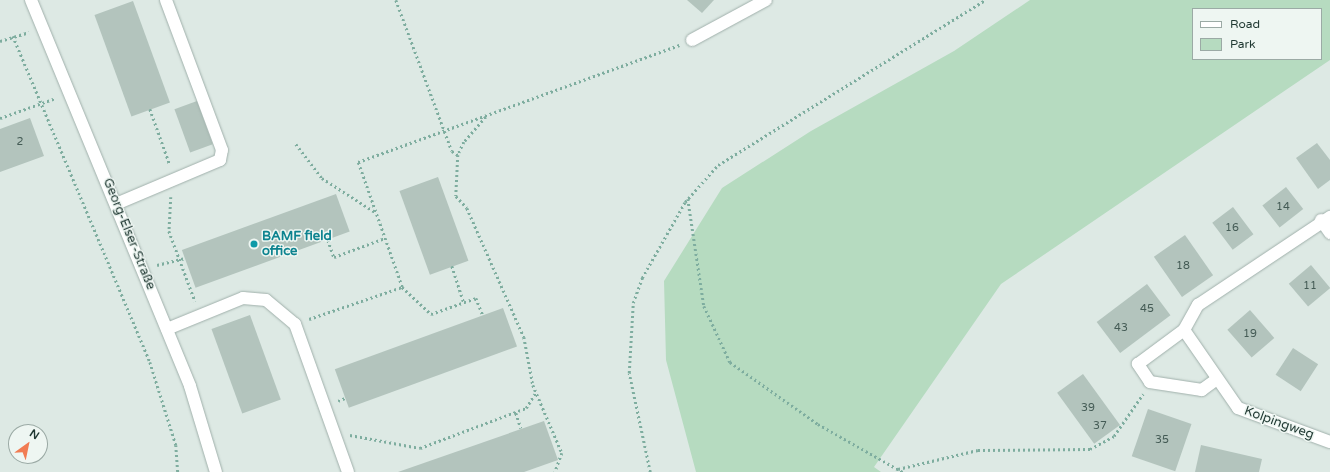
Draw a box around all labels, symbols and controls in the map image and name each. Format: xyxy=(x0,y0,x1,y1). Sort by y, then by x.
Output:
legend xyxy=(1192,8,1322,60)
text: Road xyxy=(1230,17,1260,31)
text: Park xyxy=(1230,37,1256,51)
house number: 2 xyxy=(17,135,23,149)
street label: Georg-Elser-Straße xyxy=(100,176,158,292)
house number: 14 xyxy=(1276,200,1290,214)
house number: 16 xyxy=(1225,221,1239,235)
place label: BAMF field office xyxy=(262,229,332,260)
marker: BAMF field office xyxy=(249,239,259,249)
house number: 18 xyxy=(1176,259,1190,273)
house number: 11 xyxy=(1303,279,1317,293)
house number: 45 xyxy=(1140,302,1154,316)
house number: 43 xyxy=(1114,321,1128,335)
house number: 19 xyxy=(1243,327,1257,341)
house number: 39 xyxy=(1081,401,1095,415)
street label: Kolpingweg xyxy=(1242,403,1316,443)
house number: 37 xyxy=(1093,419,1107,433)
north arrow xyxy=(8,424,48,464)
text: N xyxy=(27,426,42,442)
house number: 35 xyxy=(1155,433,1169,447)

